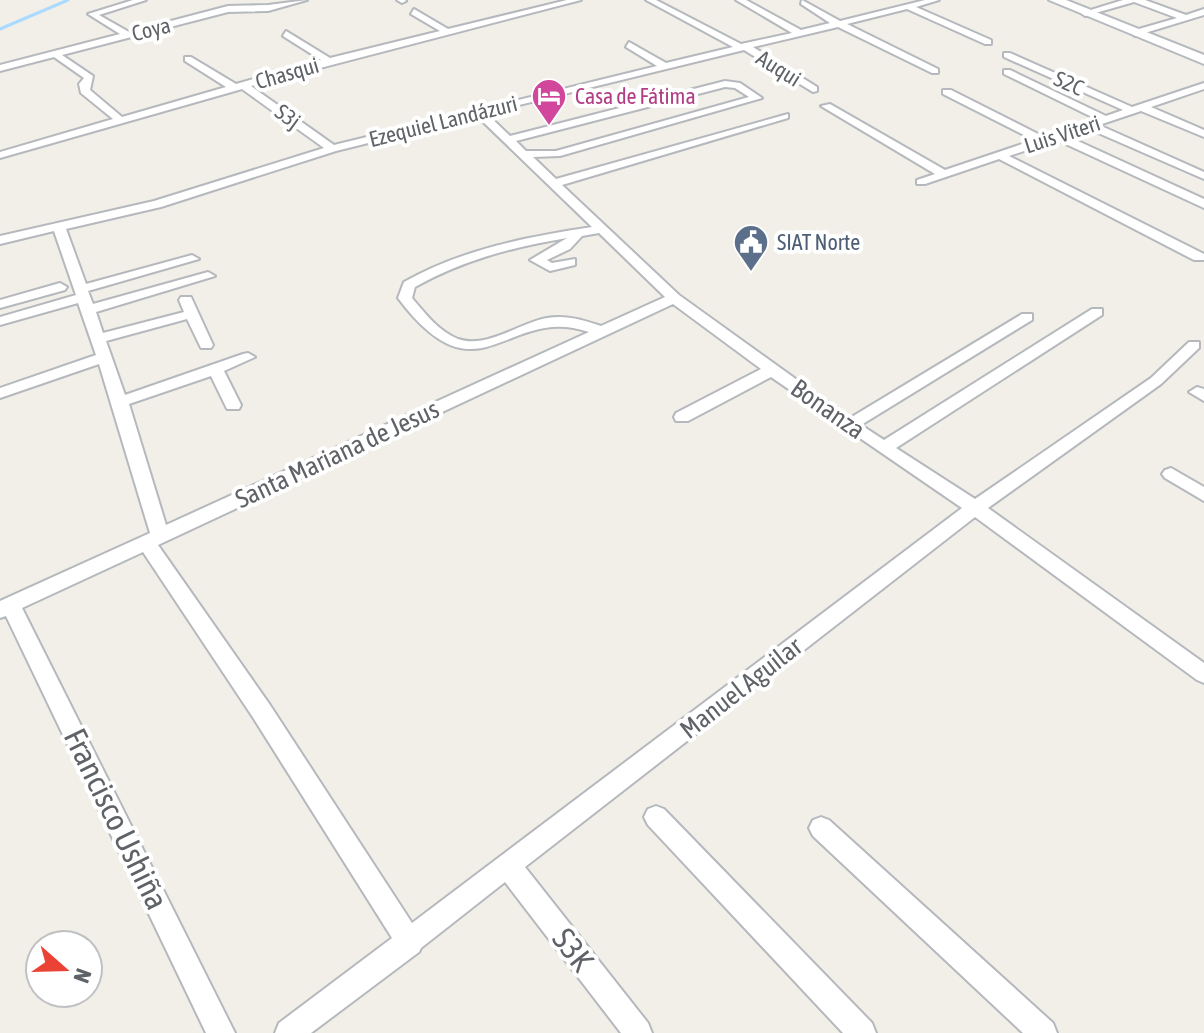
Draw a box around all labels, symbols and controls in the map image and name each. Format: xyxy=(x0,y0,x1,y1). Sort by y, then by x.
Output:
street label: Coya xyxy=(129,12,173,46)
street label: Auqui xyxy=(752,44,806,92)
street label: Chasqui xyxy=(252,52,322,94)
street label: S2C xyxy=(1050,65,1088,101)
hotel icon: Casa de Fátima xyxy=(530,77,568,127)
place label: Casa de Fátima xyxy=(575,83,696,109)
street label: Ezequiel Landázuri xyxy=(366,90,520,152)
street label: S3j xyxy=(270,98,306,134)
street label: Luis Viteri xyxy=(1021,110,1103,158)
public building icon: SIAT Norte xyxy=(732,223,770,273)
place label: SIAT Norte xyxy=(777,229,860,255)
street label: Bonanza xyxy=(785,373,871,445)
street label: Santa Mariana de Jesus xyxy=(231,394,443,514)
street label: Manuel Aguilar xyxy=(674,631,808,745)
street label: Francisco Ushiña xyxy=(57,722,176,915)
street label: S3K xyxy=(545,921,602,979)
north arrow xyxy=(24,929,104,1009)
text: N xyxy=(68,965,97,986)

